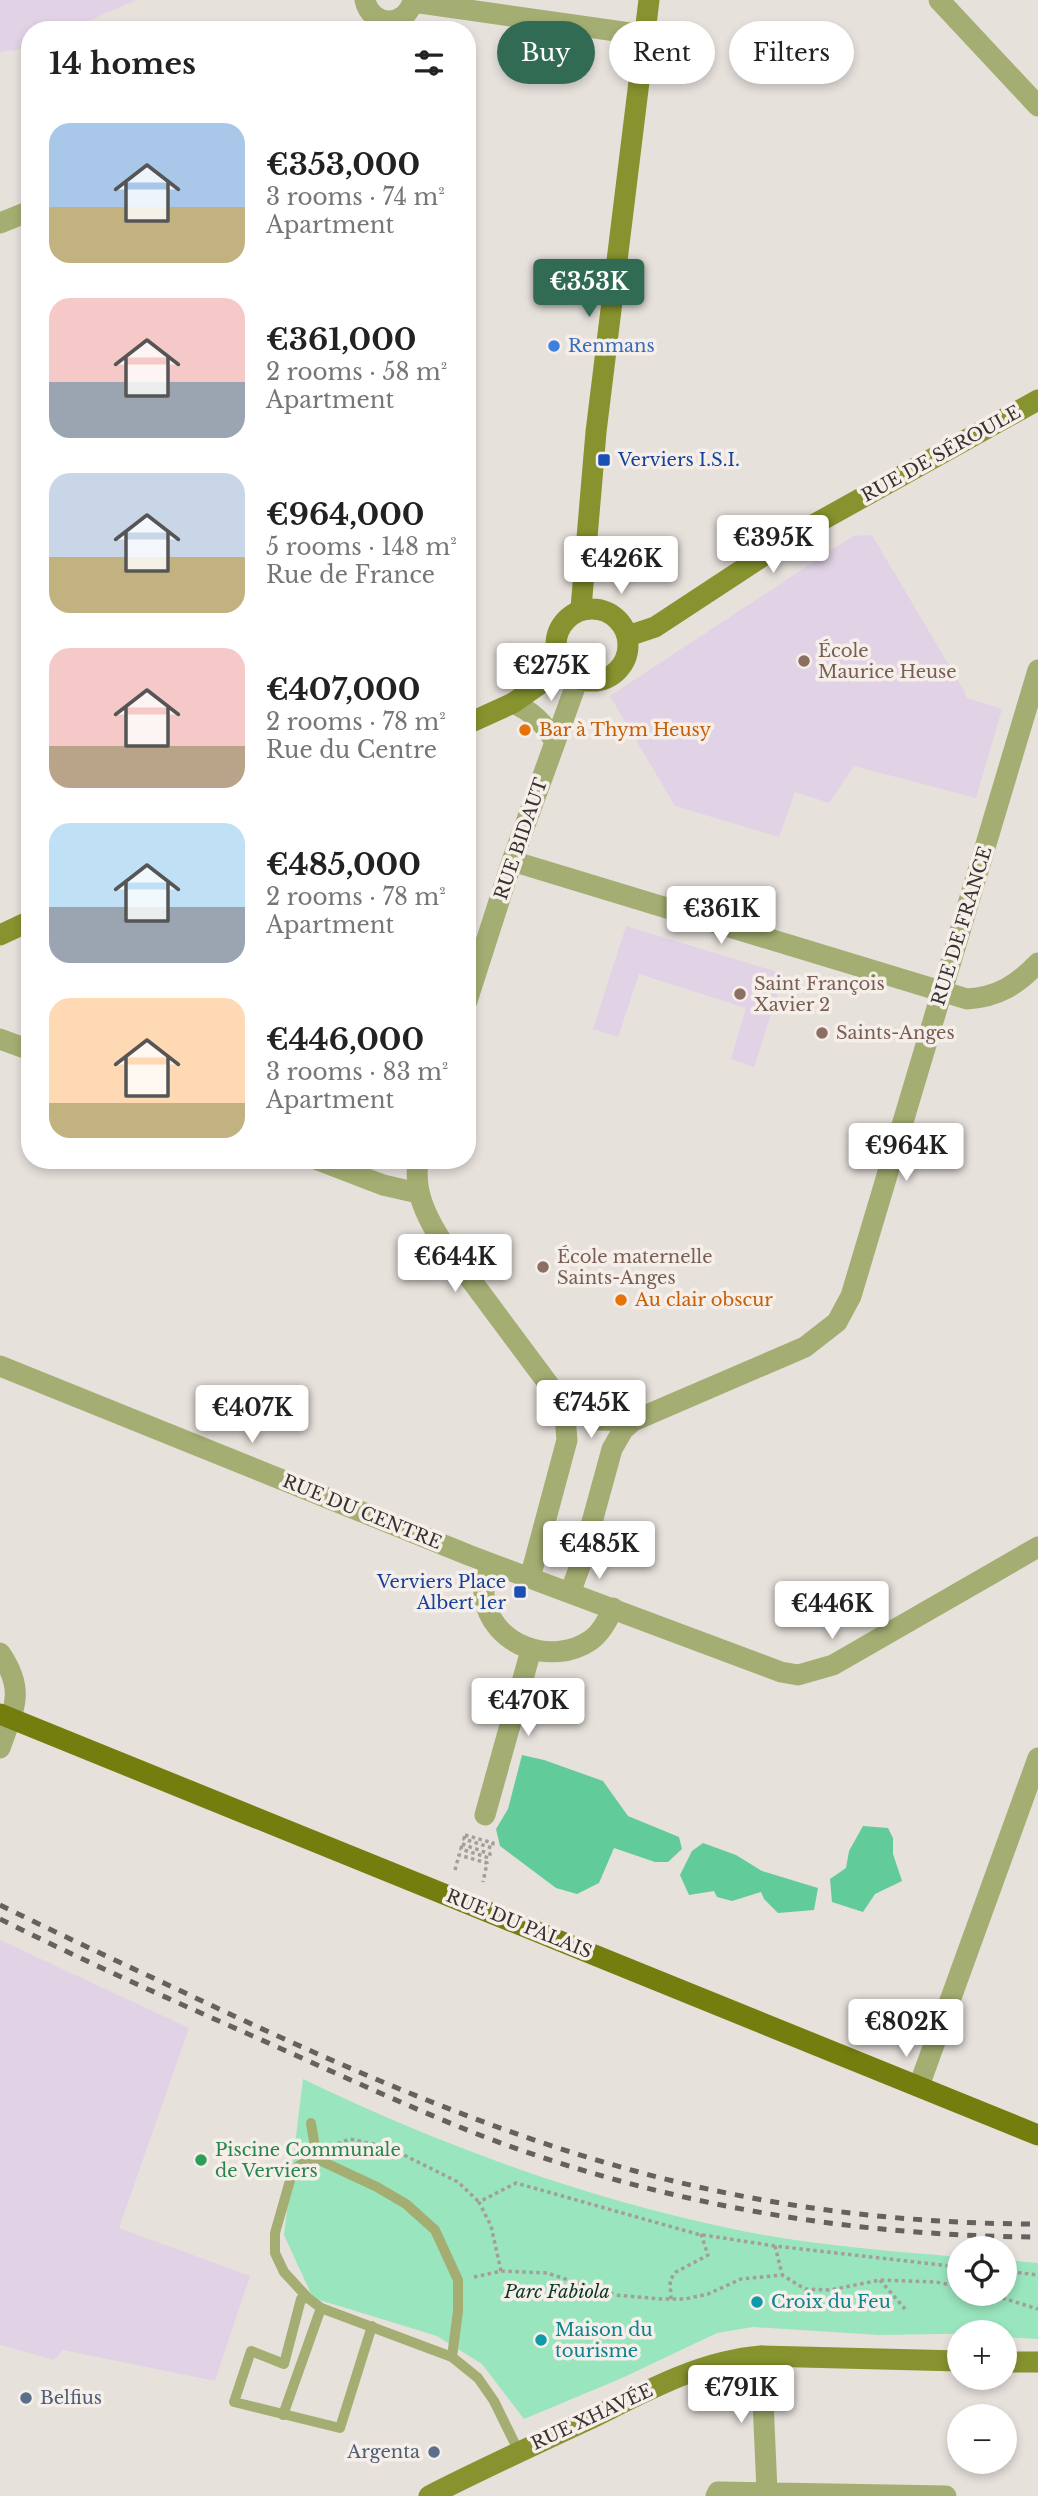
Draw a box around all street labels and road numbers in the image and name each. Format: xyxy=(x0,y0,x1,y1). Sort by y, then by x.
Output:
street label: RUE DE SÉROULE xyxy=(857,400,1024,507)
street label: RUE BIDAUT xyxy=(490,775,552,903)
street label: RUE DE FRANCE xyxy=(927,844,997,1008)
street label: RUE DU CENTRE xyxy=(279,1470,445,1554)
street label: RUE DU PALAIS xyxy=(443,1885,595,1963)
street label: RUE XHAVÉE xyxy=(527,2378,656,2455)

